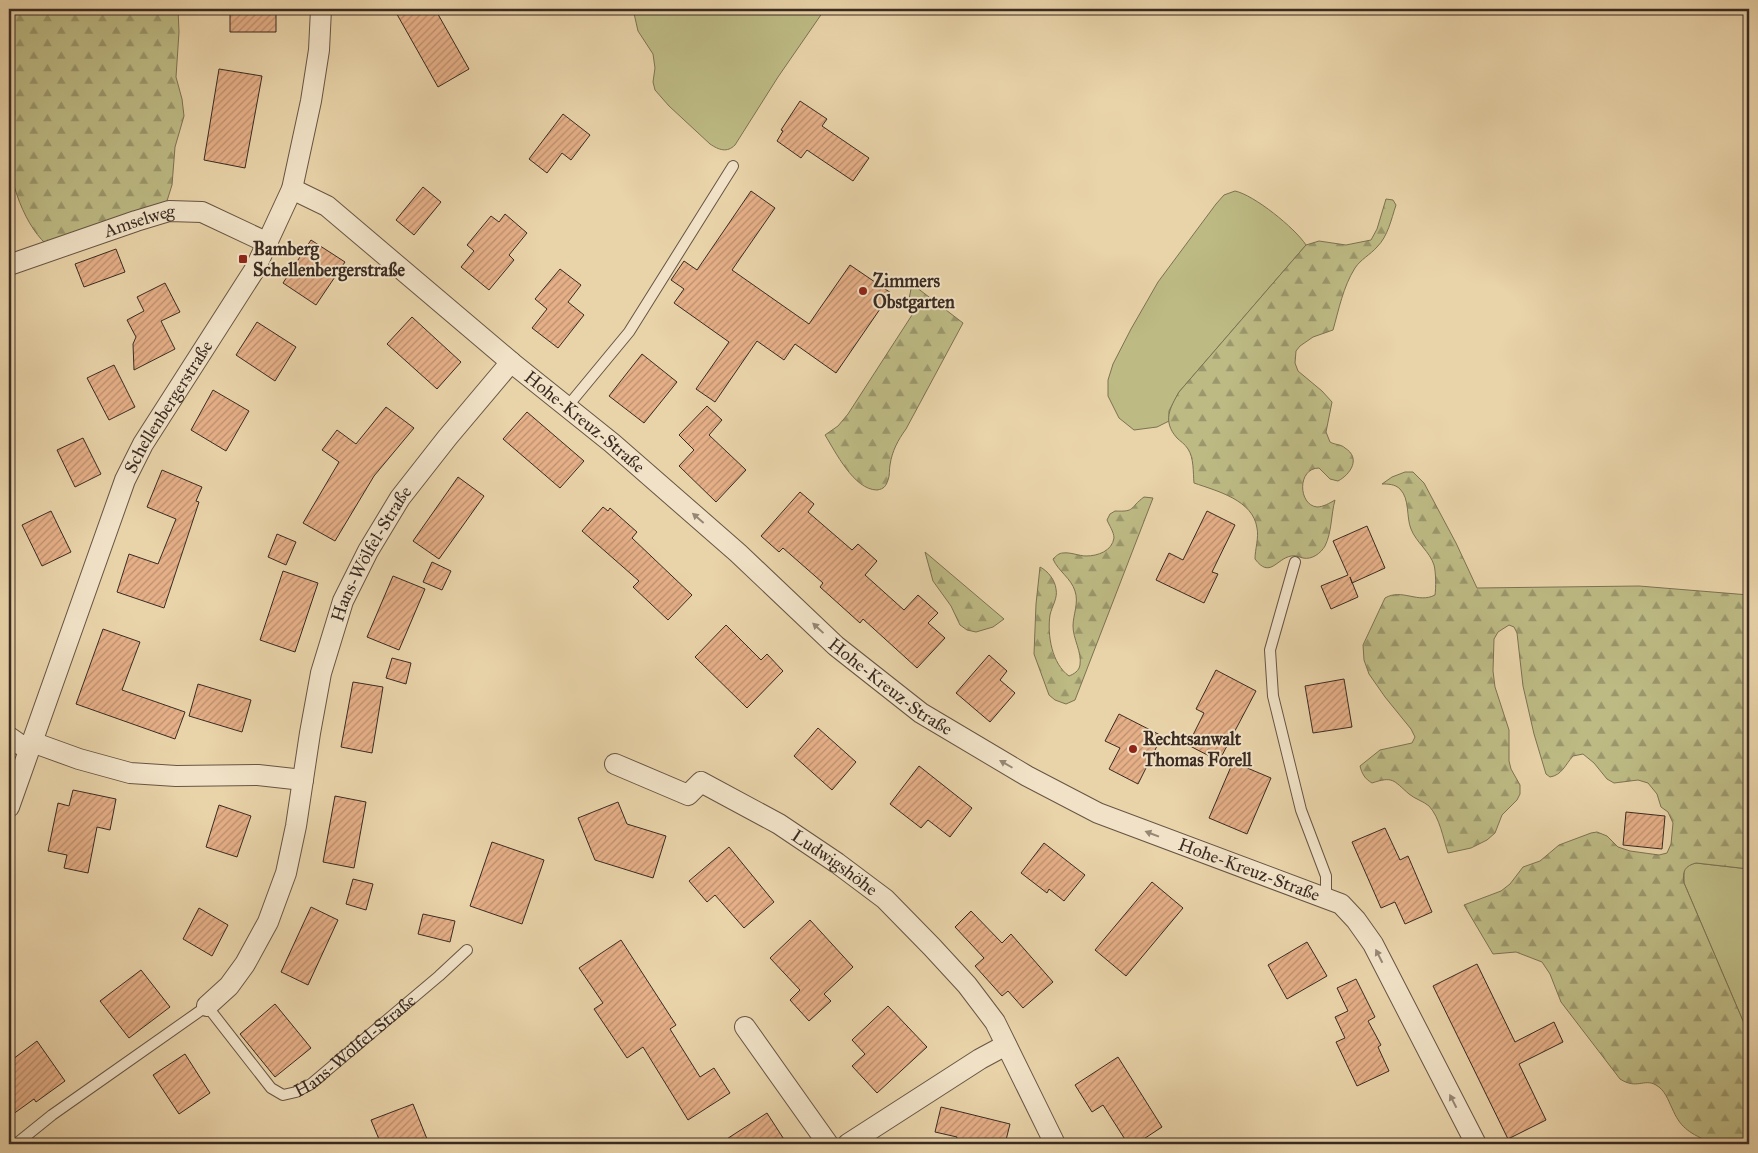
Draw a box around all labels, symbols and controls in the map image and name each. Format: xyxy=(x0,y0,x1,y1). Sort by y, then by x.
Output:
street label: Amselweg xyxy=(100,200,176,243)
place label: Bamberg Schellenbergerstraße xyxy=(253,238,405,282)
marker: Bamberg Schellenbergerstraße xyxy=(237,253,249,265)
place label: Zimmers Obstgarten xyxy=(873,270,955,314)
marker: Zimmers Obstgarten xyxy=(857,285,869,297)
street label: Schellenbergerstraße xyxy=(119,336,217,477)
street label: Hohe-Kreuz-Straße xyxy=(520,366,649,478)
street label: Hans-Wölfel-Straße xyxy=(326,481,416,624)
one-way arrow xyxy=(691,513,704,524)
one-way arrow xyxy=(812,622,824,634)
street label: Hohe-Kreuz-Straße xyxy=(824,633,956,740)
place label: Rechtsanwalt Thomas Forell xyxy=(1142,728,1253,771)
marker: Rechtsanwalt Thomas Forell xyxy=(1127,743,1139,755)
one-way arrow xyxy=(998,760,1013,768)
street label: Ludwigshöhe xyxy=(788,825,882,901)
one-way arrow xyxy=(1144,830,1159,838)
street label: Hohe-Kreuz-Straße xyxy=(1175,833,1323,906)
one-way arrow xyxy=(1375,949,1383,964)
street label: Hans-Wölfel-Straße xyxy=(290,989,420,1102)
one-way arrow xyxy=(1449,1094,1457,1108)

